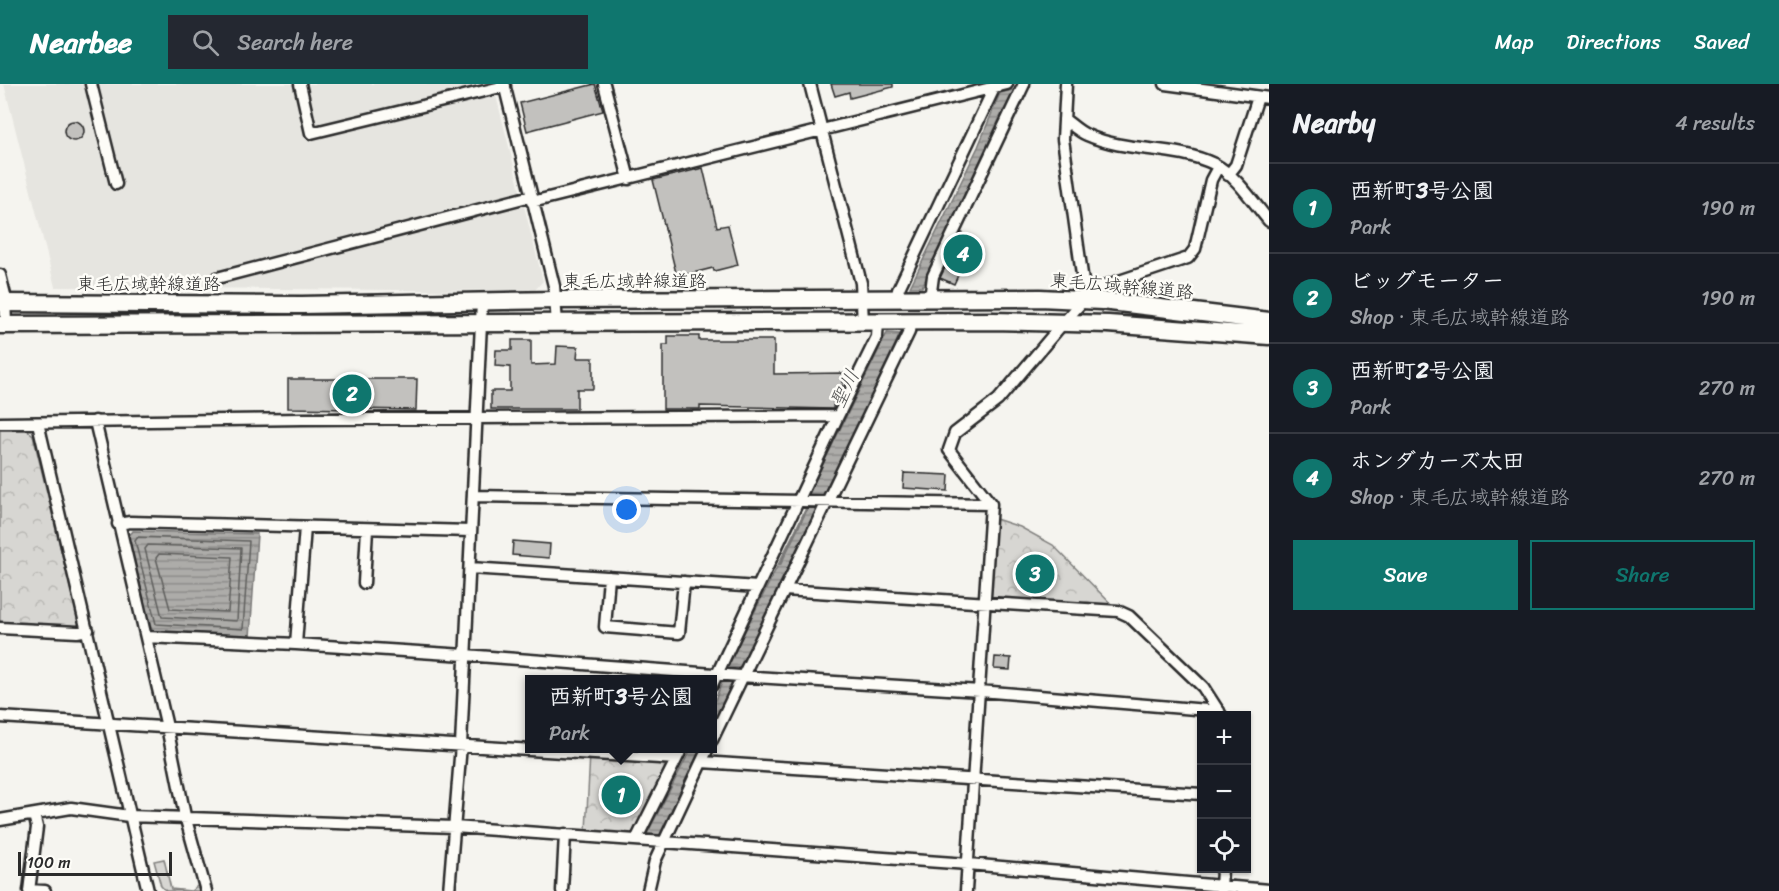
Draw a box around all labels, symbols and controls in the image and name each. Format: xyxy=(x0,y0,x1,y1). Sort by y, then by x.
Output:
search box xyxy=(168,15,588,69)
text: Nearbee xyxy=(30,18,132,67)
text: Search here xyxy=(237,23,353,62)
text: Map xyxy=(1495,23,1533,61)
text: Directions xyxy=(1566,23,1661,61)
text: Saved xyxy=(1694,23,1749,61)
icon: search xyxy=(189,26,222,59)
text: Nearby xyxy=(1293,100,1375,146)
text: 4 results xyxy=(1675,106,1755,141)
text: 西新町3号公園 xyxy=(1350,171,1494,210)
text: 1 xyxy=(1308,191,1317,226)
text: 190 m xyxy=(1701,191,1755,226)
text: Park xyxy=(1350,210,1391,245)
pin: 4 xyxy=(944,232,982,276)
text: ビッグモーター xyxy=(1350,261,1504,300)
street label: 東毛広域幹線道路 xyxy=(1049,264,1195,308)
street label: 東毛広域幹線道路 xyxy=(563,265,707,297)
street label: 東毛広域幹線道路 xyxy=(77,268,221,300)
text: 2 xyxy=(1307,281,1318,316)
text: 190 m xyxy=(1701,281,1755,316)
text: Shop · 東毛広域幹線道路 xyxy=(1350,300,1570,335)
text: 西新町2号公園 xyxy=(1350,351,1495,390)
water label: 聖川 xyxy=(821,363,869,415)
text: 3 xyxy=(1307,371,1318,406)
text: 270 m xyxy=(1699,371,1755,406)
pin: 2 xyxy=(332,372,372,416)
text: Park xyxy=(1350,390,1391,425)
text: ホンダカーズ太田 xyxy=(1350,441,1524,480)
text: 4 xyxy=(1306,461,1319,496)
text: 270 m xyxy=(1699,461,1755,496)
text: Shop · 東毛広域幹線道路 xyxy=(1350,480,1570,515)
your location xyxy=(612,495,641,524)
button: Save xyxy=(1293,540,1518,610)
button: Share xyxy=(1530,540,1755,610)
pin: 3 xyxy=(1016,552,1054,596)
popup xyxy=(525,675,717,753)
text: 西新町3号公園 xyxy=(549,677,693,716)
map controls xyxy=(1197,711,1251,873)
button: + xyxy=(1197,711,1251,765)
text: Park xyxy=(549,716,590,751)
button: − xyxy=(1197,765,1251,819)
pin: 1 xyxy=(602,772,640,818)
button: locate xyxy=(1197,819,1251,873)
text: 100 m xyxy=(27,848,71,877)
scale bar xyxy=(18,849,172,876)

